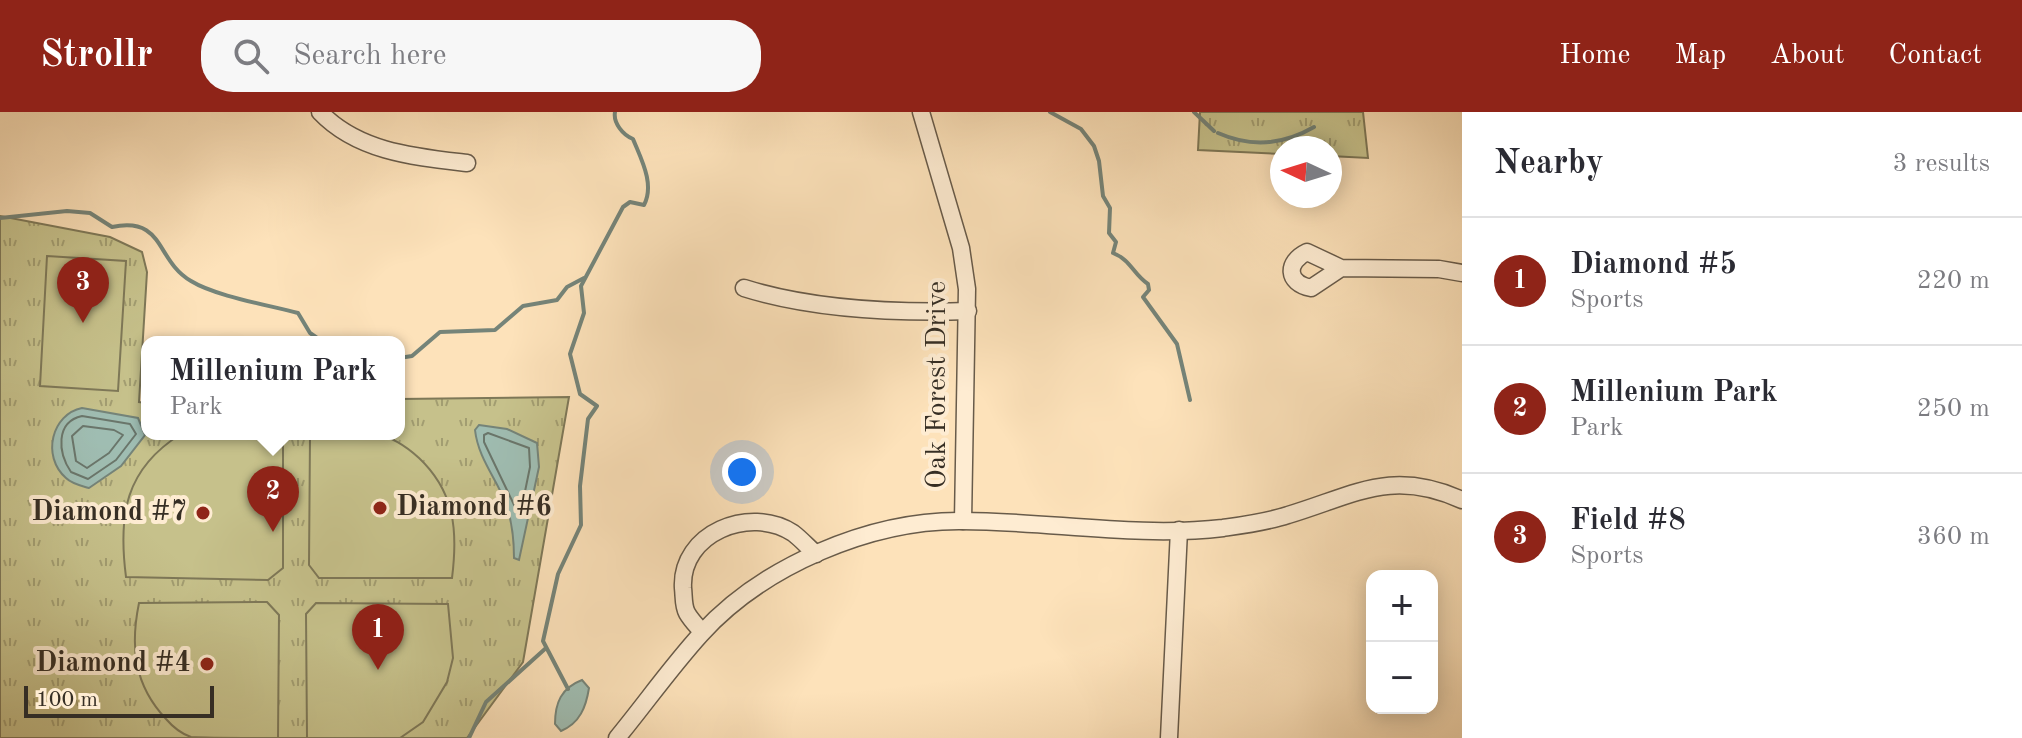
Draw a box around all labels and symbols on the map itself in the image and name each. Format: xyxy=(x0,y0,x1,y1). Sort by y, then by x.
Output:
north arrow xyxy=(1270,136,1342,208)
pin: 3 xyxy=(57,257,109,323)
street label: Oak Forest Drive xyxy=(924,281,952,489)
your location xyxy=(722,452,762,492)
pin: 2 xyxy=(247,466,299,532)
place label: Diamond #6 xyxy=(396,494,552,522)
place label: Diamond #7 xyxy=(31,499,187,527)
marker: Diamond #6 xyxy=(371,499,389,517)
marker: Diamond #7 xyxy=(194,504,212,522)
pin: 1 xyxy=(352,604,404,670)
place label: Diamond #4 xyxy=(35,650,191,678)
marker: Diamond #4 xyxy=(198,655,216,673)
scale bar xyxy=(24,682,214,718)

